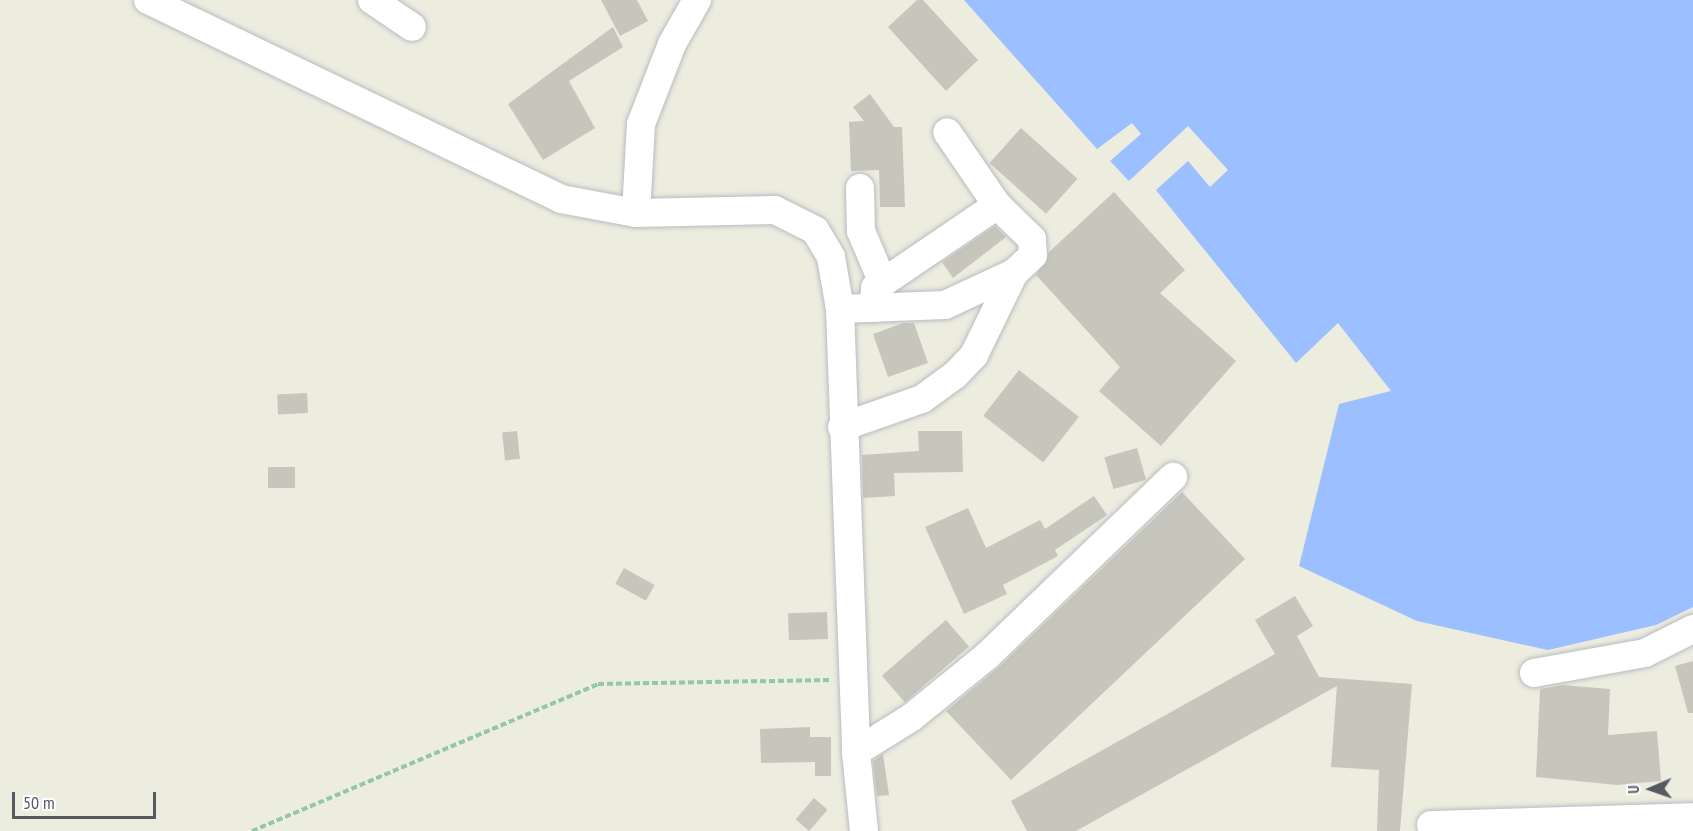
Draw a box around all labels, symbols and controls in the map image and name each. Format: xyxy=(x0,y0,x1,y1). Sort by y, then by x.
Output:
north arrow xyxy=(1621,759,1681,819)
scale bar xyxy=(15,780,159,818)
text: U xyxy=(1623,785,1643,794)
text: 50 m xyxy=(23,791,55,814)

